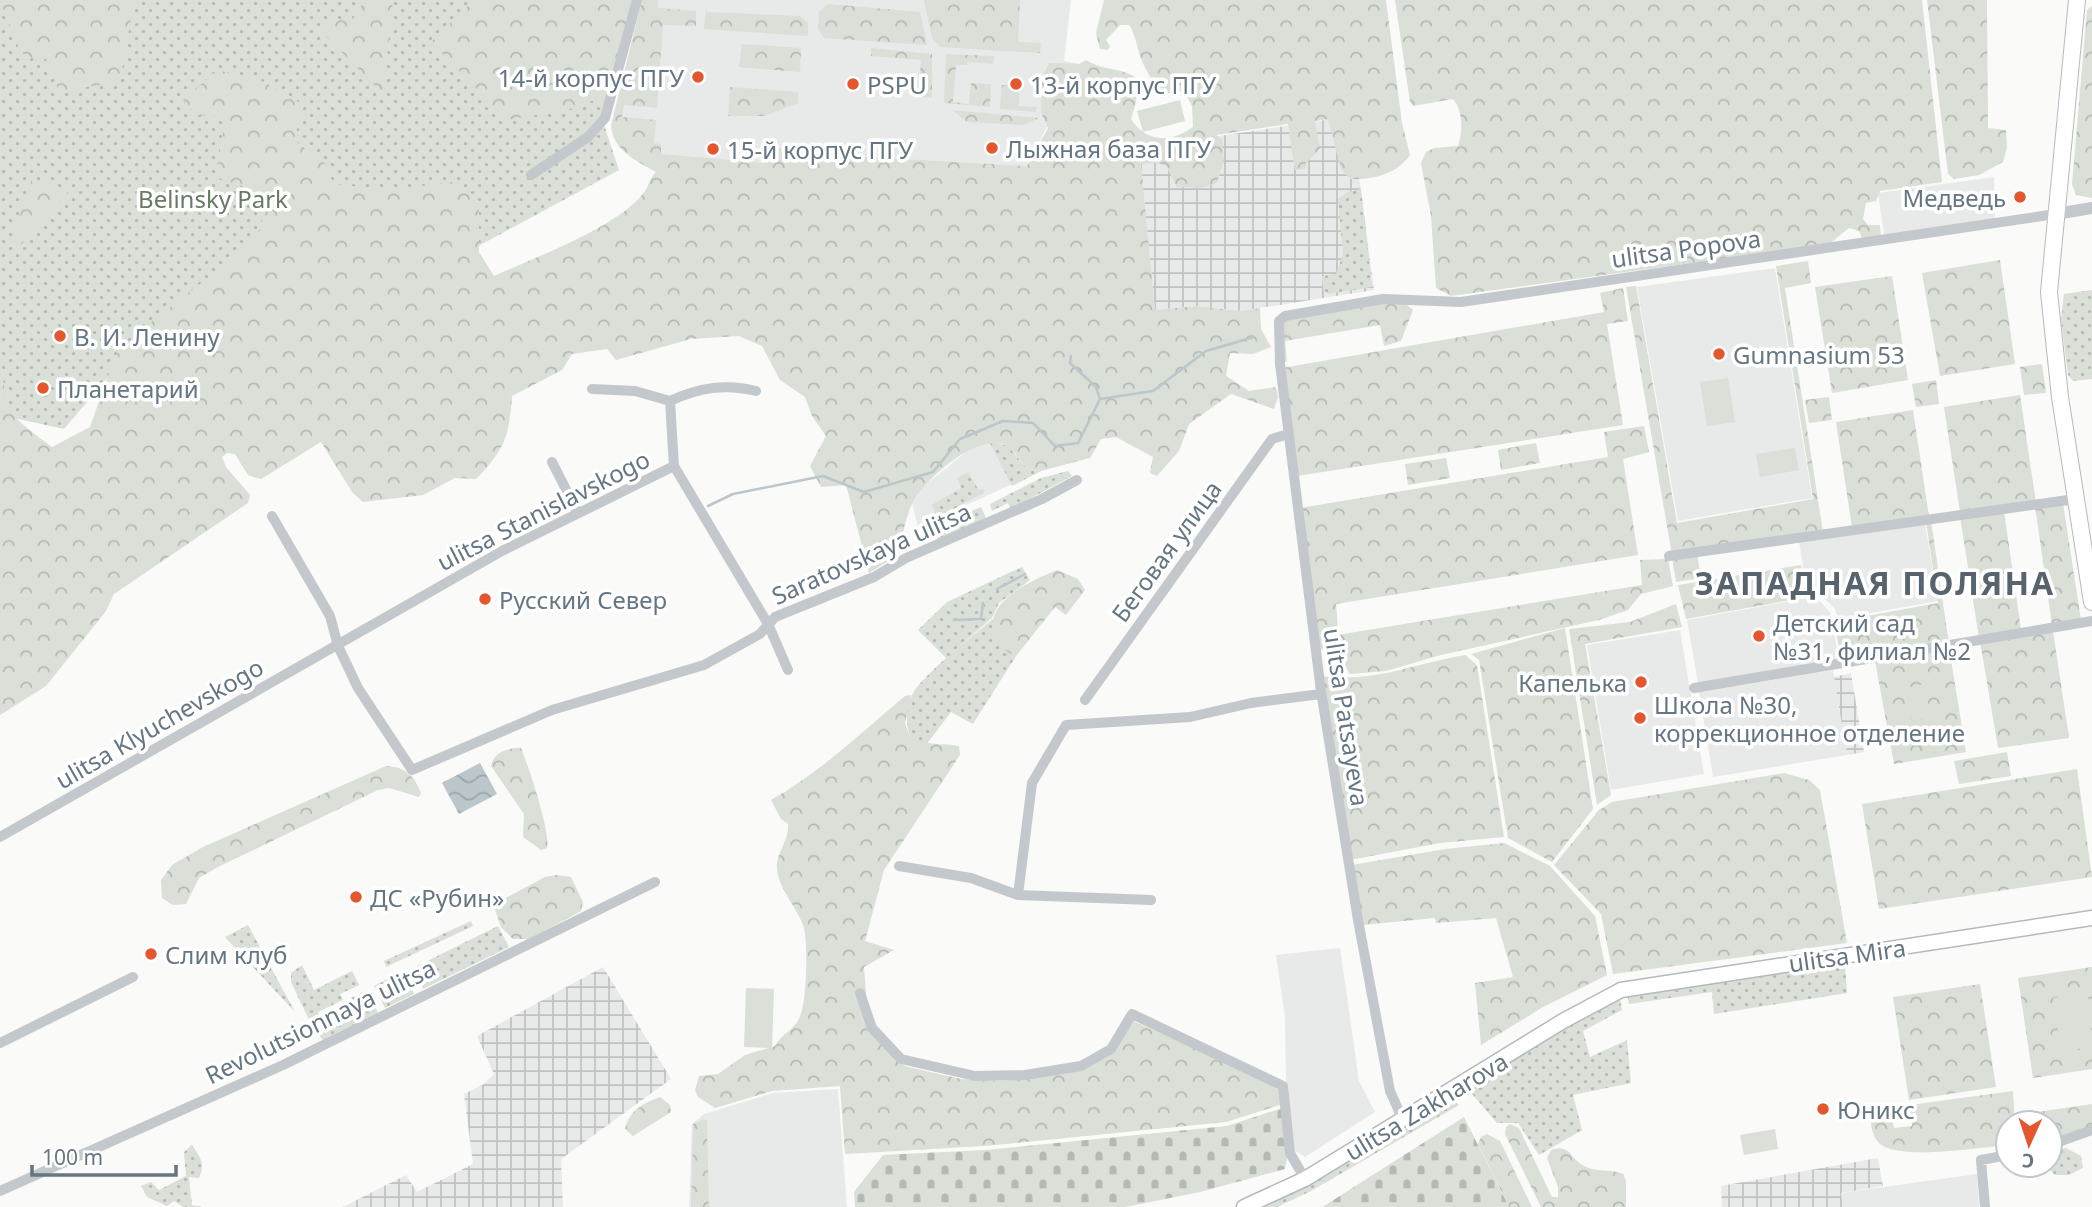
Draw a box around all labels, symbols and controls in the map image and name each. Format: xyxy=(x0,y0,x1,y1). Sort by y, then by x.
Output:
place label: 14-й корпус ПГУ xyxy=(498,61,684,94)
place label: PSPU xyxy=(867,68,927,101)
place label: 13-й корпус ПГУ xyxy=(1030,68,1216,101)
marker: 14-й корпус ПГУ xyxy=(690,69,706,85)
marker: PSPU xyxy=(845,76,861,92)
marker: 13-й корпус ПГУ xyxy=(1008,76,1024,92)
place label: Лыжная база ПГУ xyxy=(1006,132,1211,165)
place label: 15-й корпус ПГУ xyxy=(727,133,913,166)
marker: Лыжная база ПГУ xyxy=(984,140,1000,156)
marker: 15-й корпус ПГУ xyxy=(705,141,721,157)
place label: Медведь xyxy=(1903,181,2006,214)
park label: Belinsky Park xyxy=(138,182,288,215)
marker: Медведь xyxy=(2012,189,2028,205)
street label: ulitsa Popova xyxy=(1609,221,1763,275)
place label: В. И. Ленину xyxy=(74,320,220,353)
marker: В. И. Ленину xyxy=(52,328,68,344)
place label: Gumnasium 53 xyxy=(1733,338,1905,371)
marker: Gumnasium 53 xyxy=(1711,346,1727,362)
place label: Планетарий xyxy=(57,372,199,405)
marker: Планетарий xyxy=(35,380,51,396)
street label: ulitsa Stanislavskogo xyxy=(431,442,655,578)
street label: Беговая улица xyxy=(1103,474,1229,628)
street label: Saratovskaya ulitsa xyxy=(766,494,976,612)
district label: ЗАПАДНАЯ ПОЛЯНА xyxy=(1695,561,2055,604)
place label: Русский Север xyxy=(499,583,667,616)
marker: Русский Север xyxy=(477,591,493,607)
place label: Детский сад №31, филиал №2 xyxy=(1773,606,1971,667)
street label: ulitsa Patsayeva xyxy=(1317,626,1377,808)
marker: Детский сад №31, филиал №2 xyxy=(1751,628,1767,644)
street label: ulitsa Klyuchevskogo xyxy=(49,650,269,796)
place label: Капелька xyxy=(1518,666,1627,699)
marker: Капелька xyxy=(1633,674,1649,690)
place label: Школа №30, коррекционное отделение xyxy=(1654,688,1965,749)
marker: Школа №30, коррекционное отделение xyxy=(1632,710,1648,726)
place label: ДС «Рубин» xyxy=(370,881,504,914)
marker: ДС «Рубин» xyxy=(348,889,364,905)
street label: ulitsa Mira xyxy=(1786,930,1908,980)
place label: Слим клуб xyxy=(165,938,287,971)
marker: Слим клуб xyxy=(143,946,159,962)
street label: Revolutsionnaya ulitsa xyxy=(199,951,441,1091)
street label: ulitsa Zakharova xyxy=(1338,1044,1514,1168)
place label: Юникс xyxy=(1837,1093,1915,1126)
marker: Юникс xyxy=(1815,1101,1831,1117)
north arrow xyxy=(1994,1109,2064,1179)
scale bar xyxy=(32,1134,175,1178)
text: 100 m xyxy=(42,1143,103,1171)
text: С xyxy=(2021,1148,2035,1174)

